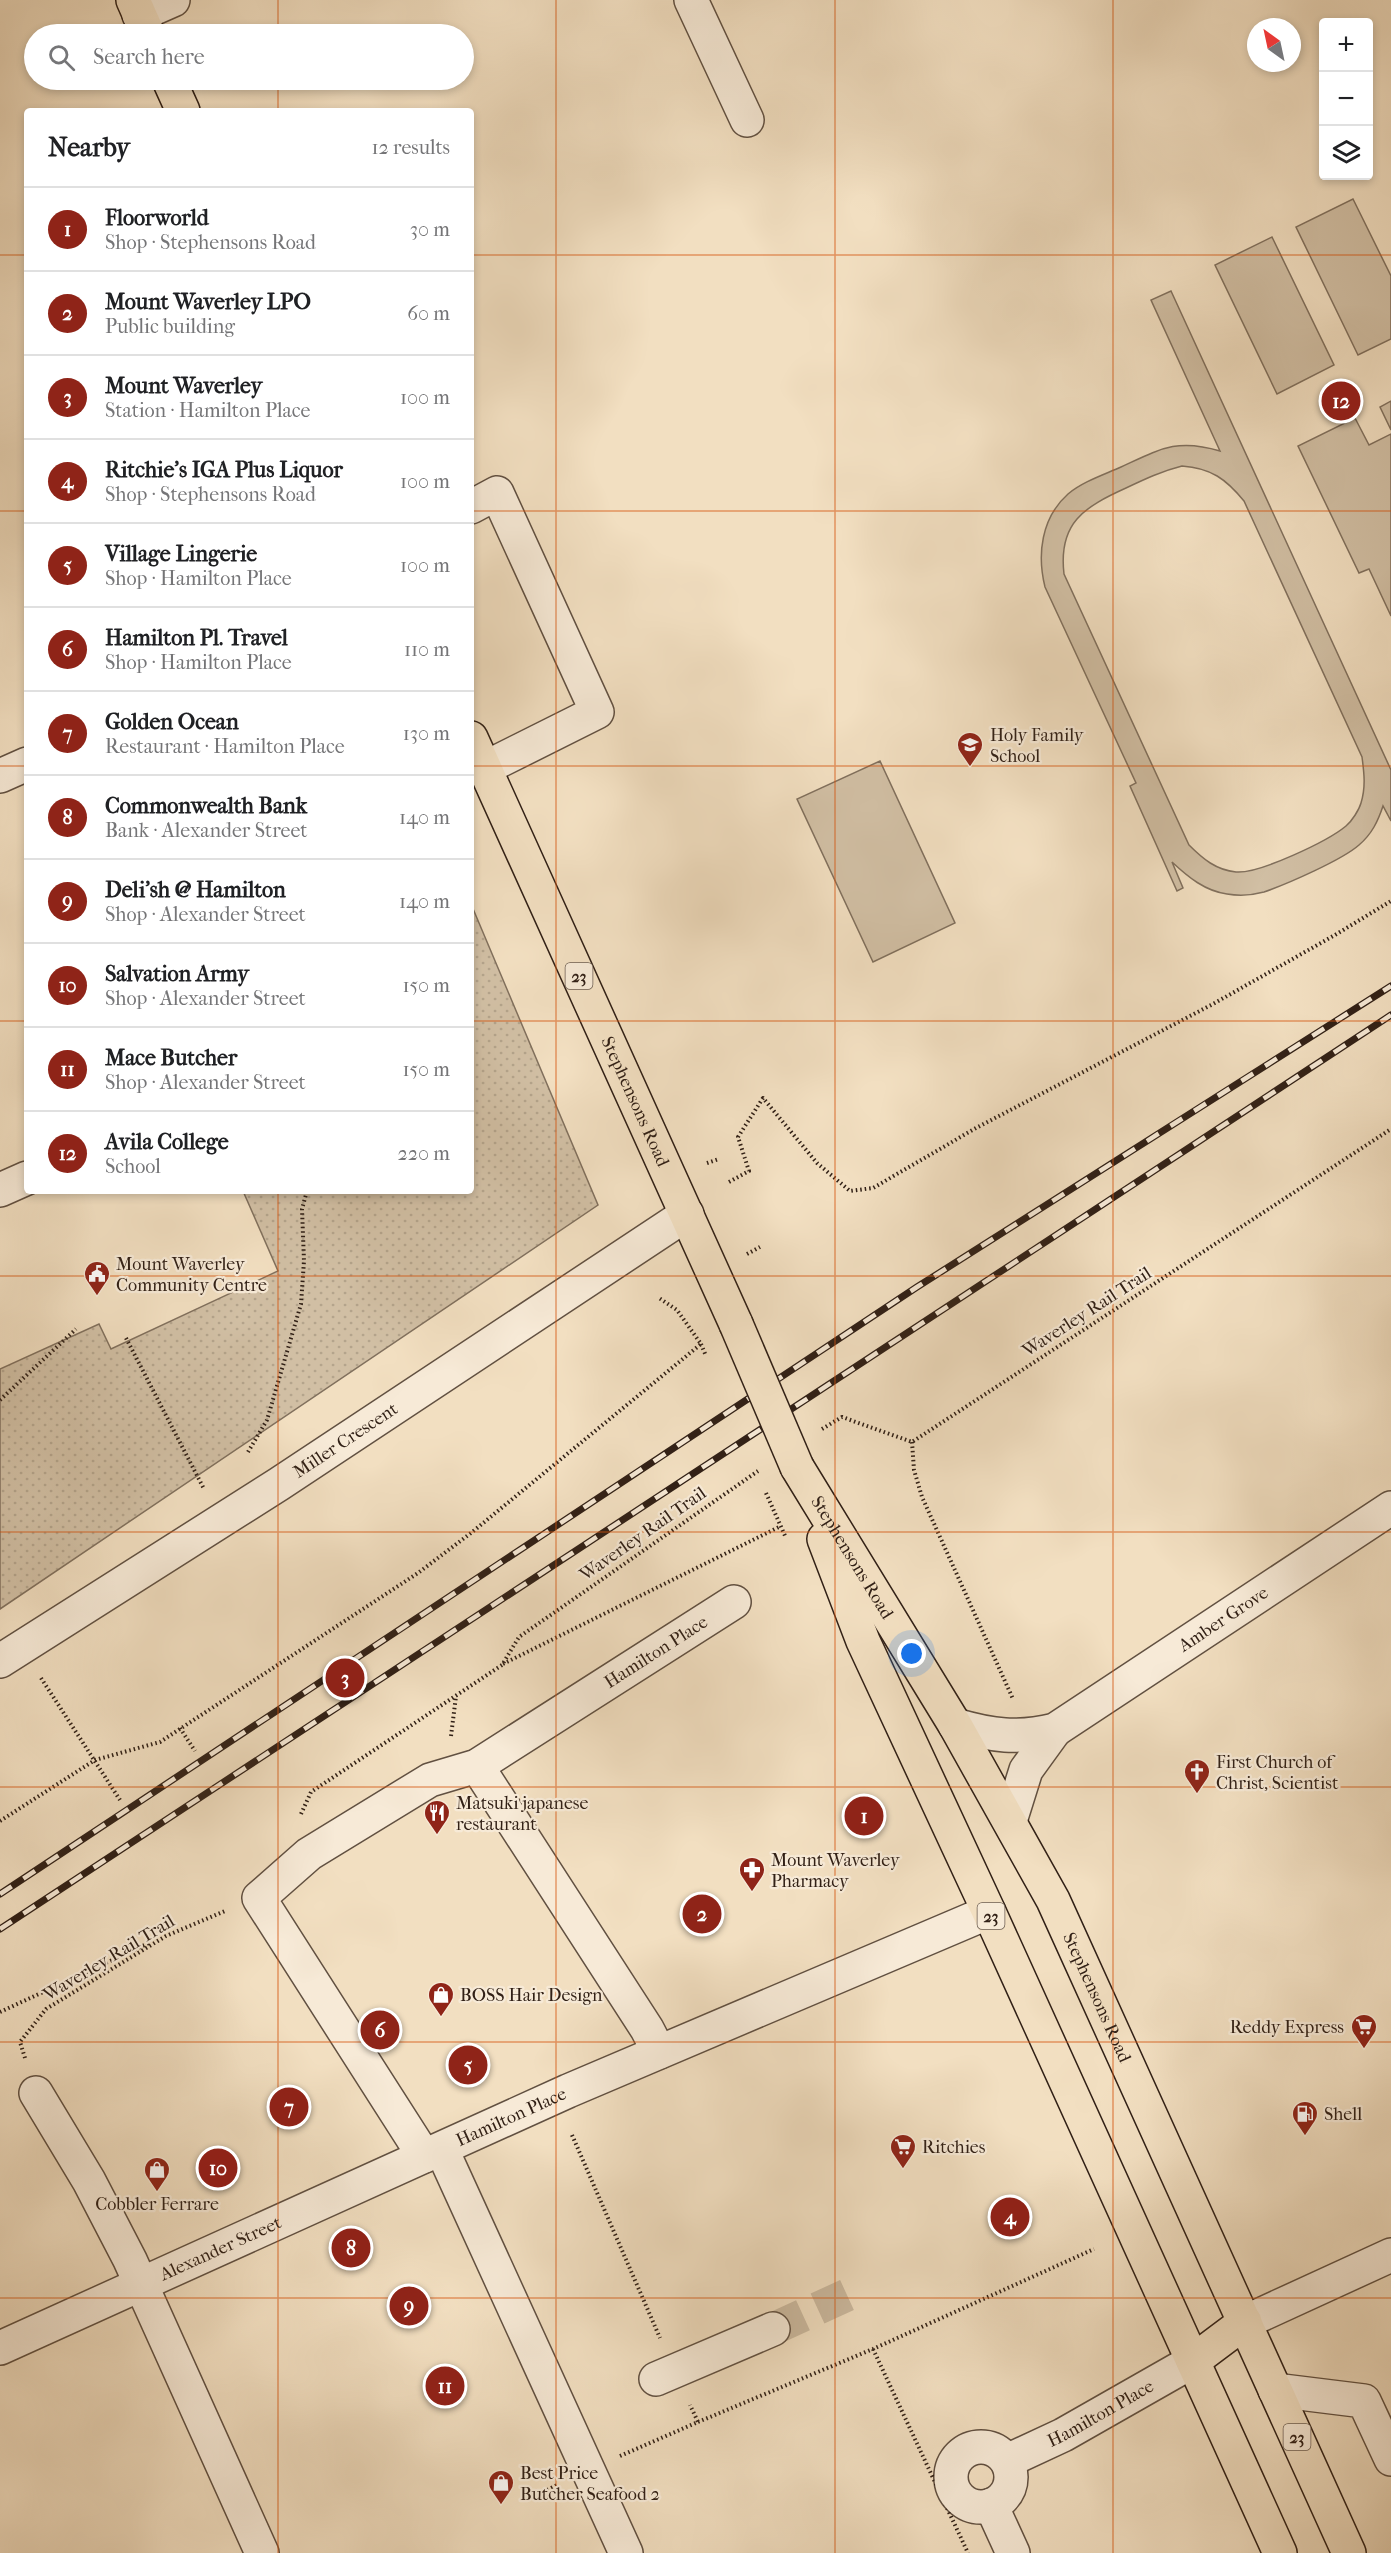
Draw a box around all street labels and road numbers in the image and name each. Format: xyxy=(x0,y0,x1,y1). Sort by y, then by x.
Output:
road number: 23 xyxy=(566,963,592,989)
street label: Stephensons Road xyxy=(597,1033,674,1170)
street label: Waverley Rail Trail xyxy=(1018,1262,1155,1362)
street label: Miller Crescent xyxy=(289,1398,402,1482)
street label: Waverley Rail Trail xyxy=(575,1483,710,1586)
street label: Stephensons Road xyxy=(807,1492,898,1623)
street label: Amber Grove xyxy=(1173,1582,1272,1657)
street label: Hamilton Place xyxy=(600,1611,712,1693)
road number: 23 xyxy=(978,1903,1004,1929)
street label: Waverley Rail Trail xyxy=(39,1911,178,2006)
street label: Stephensons Road xyxy=(1059,1929,1136,2066)
street label: Hamilton Place xyxy=(453,2083,570,2151)
street label: Alexander Street xyxy=(155,2211,285,2285)
street label: Hamilton Place xyxy=(1044,2375,1157,2451)
road number: 23 xyxy=(1284,2424,1310,2450)

